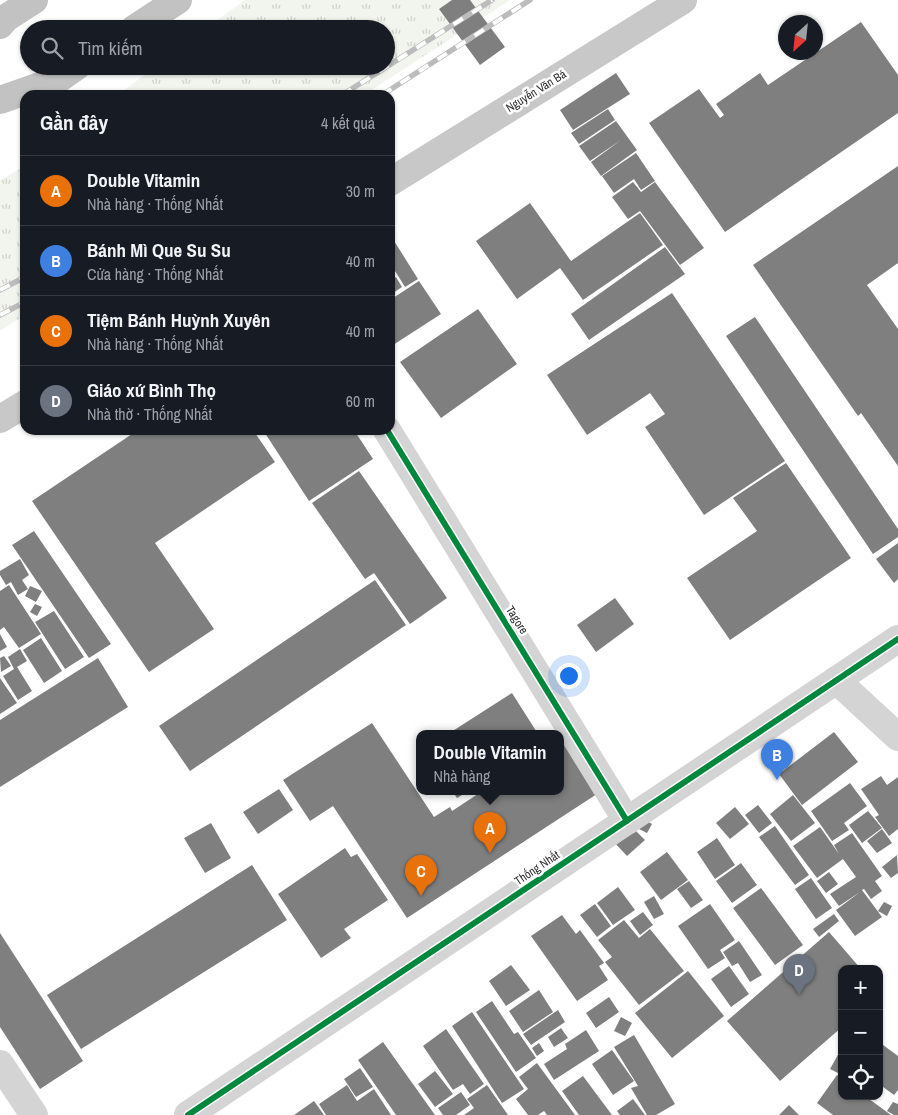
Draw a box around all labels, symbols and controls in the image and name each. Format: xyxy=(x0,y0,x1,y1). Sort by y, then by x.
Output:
north arrow xyxy=(778,15,823,60)
search box xyxy=(20,20,395,75)
icon: search xyxy=(38,34,66,62)
text: Tìm kiếm xyxy=(78,35,143,61)
street label: Nguyễn Văn Bá xyxy=(503,66,570,116)
text: Gần đây xyxy=(40,108,108,137)
text: 4 kết quả xyxy=(321,112,375,134)
text: Double Vitamin xyxy=(87,167,200,193)
text: A xyxy=(51,180,61,202)
text: 30 m xyxy=(346,180,375,202)
text: Nhà hàng · Thống Nhất xyxy=(87,193,223,215)
text: Bánh Mì Que Su Su xyxy=(87,237,231,263)
text: B xyxy=(51,250,61,272)
text: 40 m xyxy=(346,250,375,272)
text: Cửa hàng · Thống Nhất xyxy=(87,263,223,285)
text: Tiệm Bánh Huỳnh Xuyên xyxy=(87,307,270,333)
text: C xyxy=(51,320,61,342)
text: 40 m xyxy=(346,320,375,342)
text: Nhà hàng · Thống Nhất xyxy=(87,333,223,355)
text: Giáo xứ Bình Thọ xyxy=(87,377,216,403)
text: D xyxy=(51,390,61,412)
text: 60 m xyxy=(346,390,375,412)
text: Nhà thờ · Thống Nhất xyxy=(87,403,212,425)
street label: Tagore xyxy=(502,603,532,637)
your location xyxy=(556,663,582,689)
popup xyxy=(416,730,564,795)
text: Double Vitamin xyxy=(433,739,547,765)
pin: B xyxy=(761,739,793,780)
text: Nhà hàng xyxy=(433,765,490,787)
pin: A xyxy=(474,812,506,853)
street label: Thống Nhất xyxy=(511,847,563,889)
pin: C xyxy=(405,855,437,896)
pin: D xyxy=(783,954,815,995)
map controls xyxy=(838,965,883,1100)
button: + xyxy=(838,965,883,1010)
button: − xyxy=(838,1010,883,1055)
button: locate xyxy=(838,1055,883,1100)

